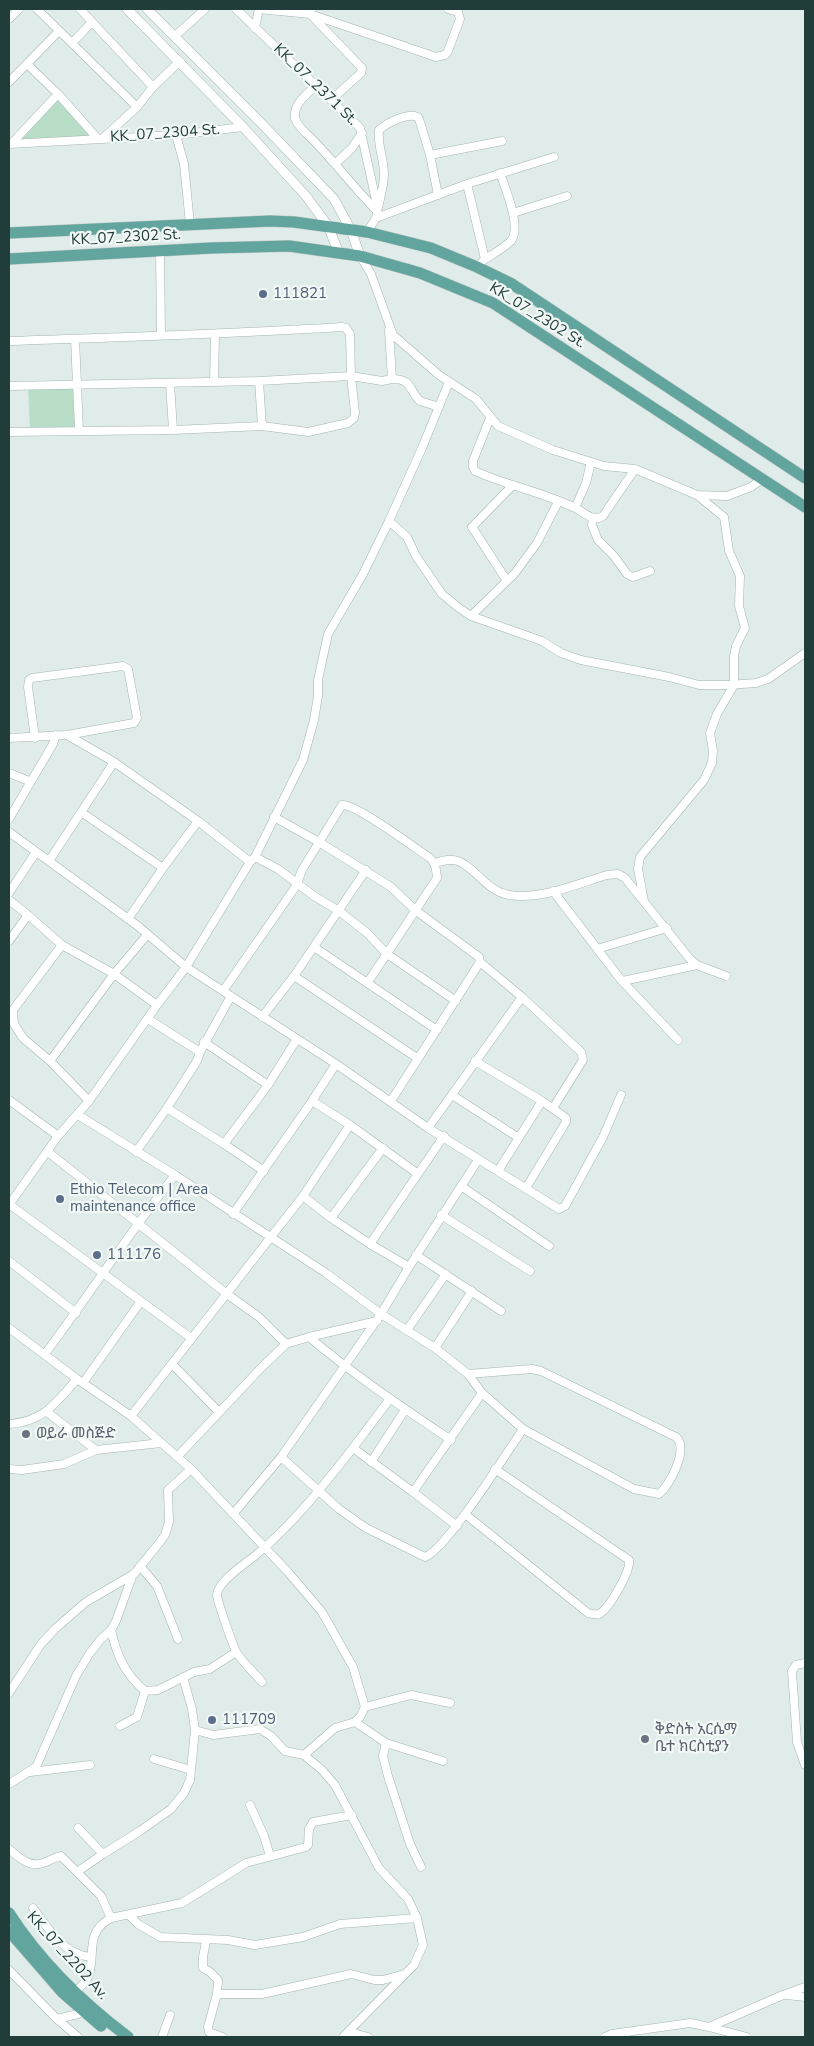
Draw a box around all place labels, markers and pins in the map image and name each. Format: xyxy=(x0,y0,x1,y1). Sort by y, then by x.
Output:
place label: 111821 xyxy=(273,285,327,303)
marker: 111821 xyxy=(257,288,269,300)
place label: Ethio Telecom | Area maintenance office xyxy=(70,1181,208,1216)
marker: Ethio Telecom | Area maintenance office xyxy=(54,1193,66,1205)
place label: 111176 xyxy=(107,1246,161,1264)
marker: 111176 xyxy=(91,1249,103,1261)
place label: ወይራ መስጅድ xyxy=(36,1425,116,1443)
marker: ወይራ መስጅድ xyxy=(20,1428,32,1440)
place label: 111709 xyxy=(222,1711,276,1729)
marker: 111709 xyxy=(206,1714,218,1726)
place label: ቅድስት አርሴማ ቤተ ክርስቲያን xyxy=(655,1721,737,1756)
marker: ቅድስት አርሴማ ቤተ ክርስቲያን xyxy=(639,1733,651,1745)

